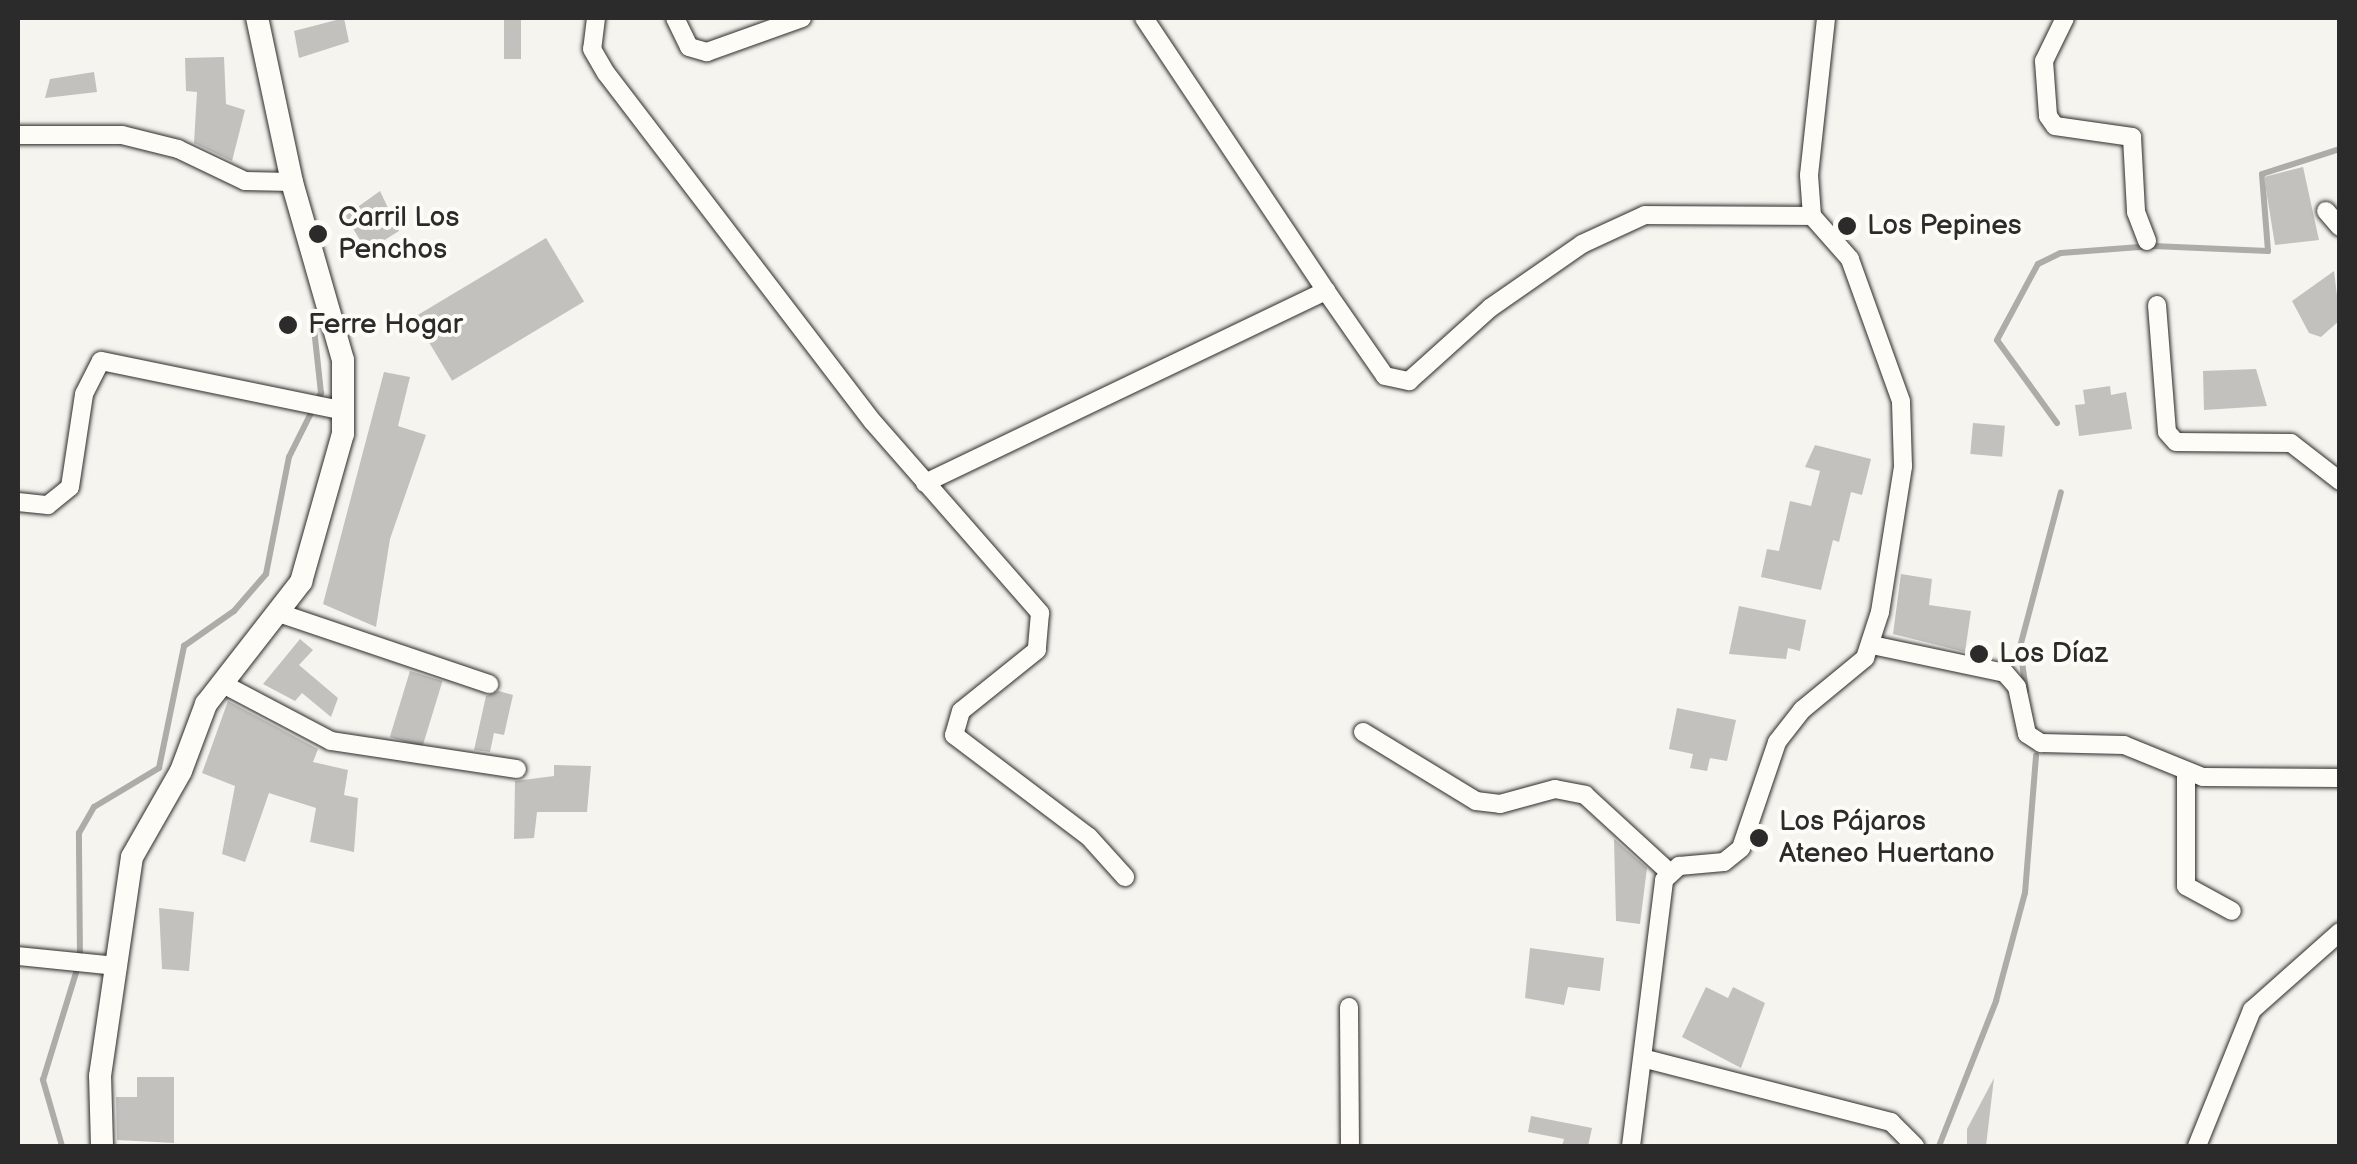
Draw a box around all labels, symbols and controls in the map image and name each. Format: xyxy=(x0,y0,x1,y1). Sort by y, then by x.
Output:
place label: Carril Los Penchos xyxy=(338,201,459,267)
place label: Los Pepines xyxy=(1867,209,2022,243)
marker: Los Pepines xyxy=(1836,215,1858,237)
marker: Carril Los Penchos xyxy=(307,223,329,245)
place label: Ferre Hogar xyxy=(308,308,463,342)
marker: Ferre Hogar xyxy=(277,314,299,336)
place label: Los Díaz xyxy=(1999,637,2108,671)
marker: Los Díaz xyxy=(1968,643,1990,665)
place label: Los Pájaros Ateneo Huertano xyxy=(1779,805,1995,871)
marker: Los Pájaros Ateneo Huertano xyxy=(1748,827,1770,849)

